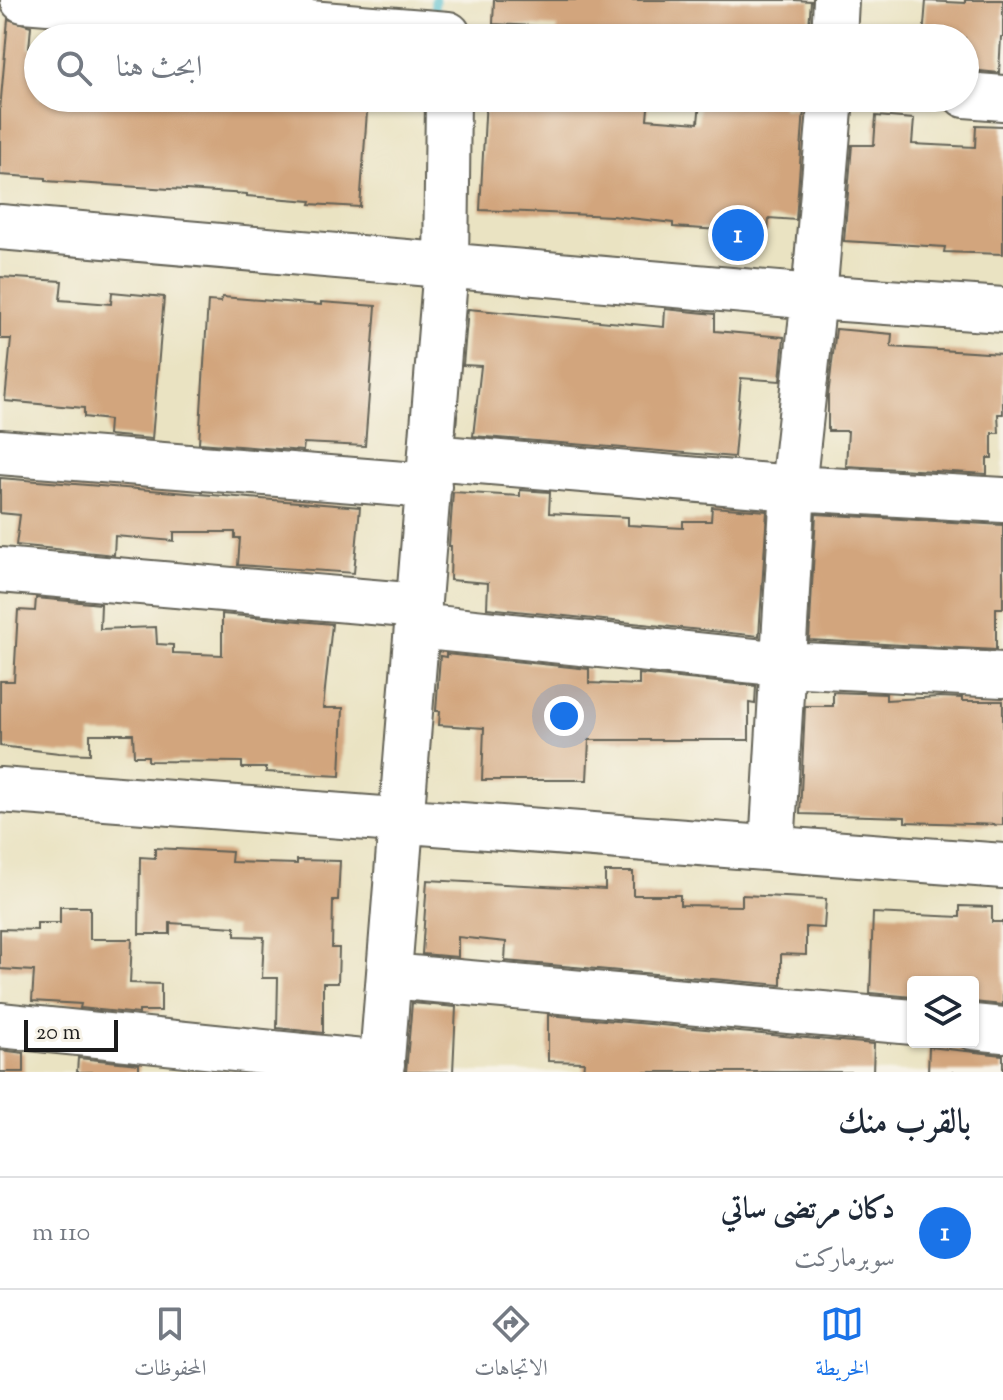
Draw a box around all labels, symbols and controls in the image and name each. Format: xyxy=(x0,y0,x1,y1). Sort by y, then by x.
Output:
search box xyxy=(24,24,979,112)
icon: search xyxy=(52,46,96,90)
text: ابحث هنا xyxy=(116,47,202,90)
pin: 1 xyxy=(712,205,764,265)
your location xyxy=(544,696,584,736)
map controls xyxy=(907,976,979,1048)
button: layers xyxy=(907,976,979,1048)
scale bar xyxy=(24,1016,118,1052)
text: 20 m xyxy=(36,1018,81,1050)
text: بالقرب منك xyxy=(838,1099,971,1148)
text: دكان مرتضى ساتي xyxy=(721,1189,895,1232)
text: 110 m xyxy=(32,1215,90,1252)
text: 1 xyxy=(941,1215,949,1252)
text: سوبرماركت xyxy=(794,1241,895,1278)
tab: المحفوظات xyxy=(134,1302,206,1389)
tab: الاتجاهات xyxy=(474,1302,548,1389)
tab: الخريطة xyxy=(816,1302,869,1389)

